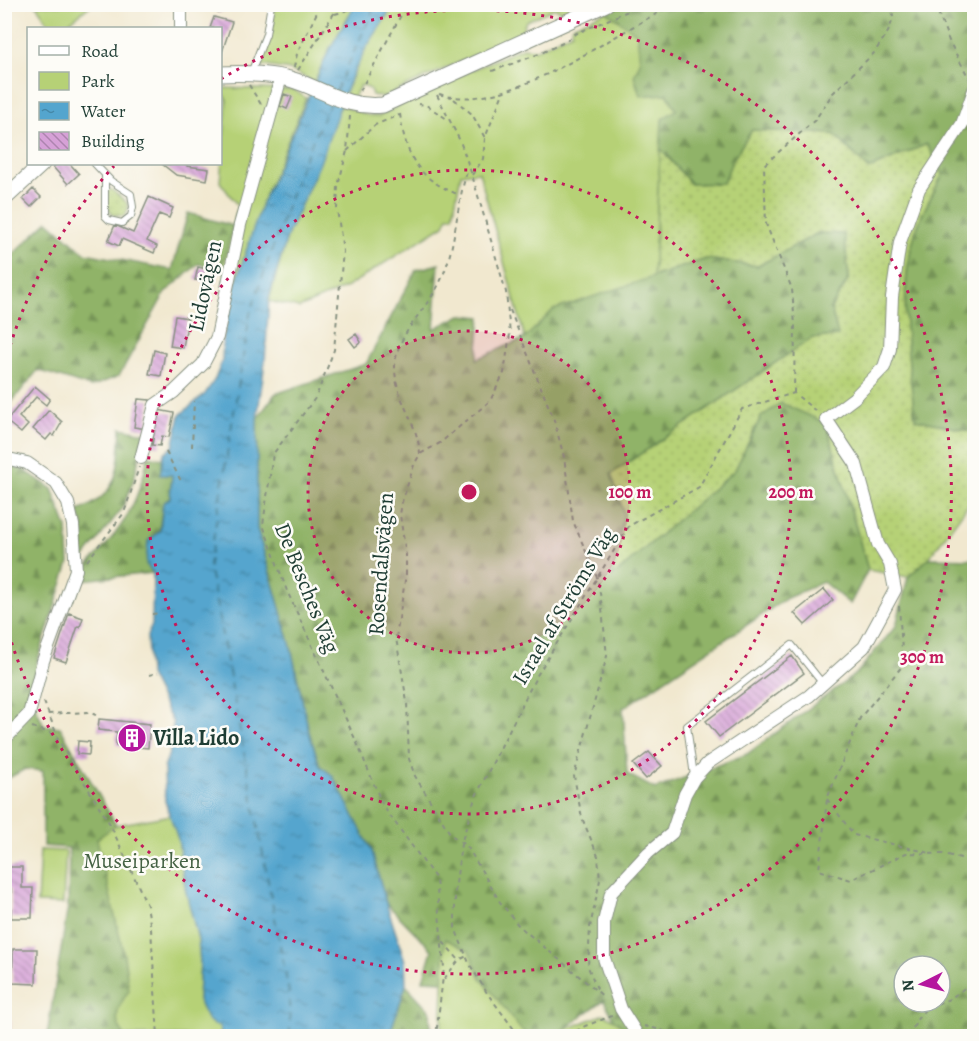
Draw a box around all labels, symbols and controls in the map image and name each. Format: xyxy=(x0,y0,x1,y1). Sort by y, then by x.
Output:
legend xyxy=(27,27,222,165)
text: Road xyxy=(81,39,119,63)
text: Park xyxy=(81,69,115,93)
text: Water xyxy=(80,99,126,123)
text: Building xyxy=(81,129,145,153)
street label: Lidovägen xyxy=(181,238,229,334)
text: 100 m xyxy=(609,480,651,504)
text: 200 m xyxy=(768,480,814,504)
centre of rings xyxy=(459,482,479,502)
street label: Rosendalsvägen xyxy=(361,491,401,637)
street label: De Besches Väg xyxy=(267,518,347,658)
street label: Israel af Ströms Väg xyxy=(505,522,623,690)
text: 300 m xyxy=(900,645,944,669)
building icon: Villa Lido xyxy=(116,722,148,754)
place label: Villa Lido xyxy=(152,723,239,753)
park label: Museiparken xyxy=(83,846,201,876)
north arrow xyxy=(892,954,952,1014)
text: N xyxy=(896,978,920,992)

